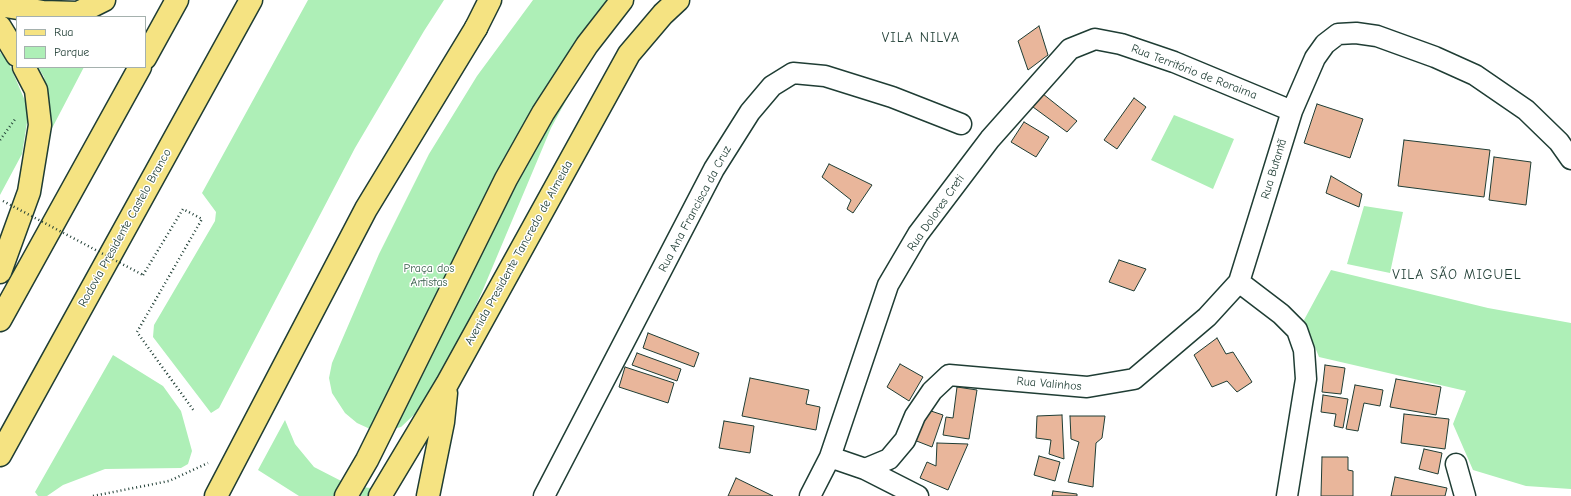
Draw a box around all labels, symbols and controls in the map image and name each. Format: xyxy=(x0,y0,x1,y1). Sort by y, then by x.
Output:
legend xyxy=(16,16,146,68)
text: Rua xyxy=(54,25,73,39)
district label: VILA NILVA xyxy=(882,30,960,46)
street label: Rua Território de Roraima xyxy=(1129,41,1259,103)
text: Parque xyxy=(54,45,89,59)
street label: Rua Butantã xyxy=(1258,137,1290,201)
street label: Rua Ana Francisca da Cruz xyxy=(656,143,734,275)
street label: Rodovia Presidente Castelo Branco xyxy=(75,146,175,310)
street label: Avenida Presidente Tancredo de Almeida xyxy=(462,158,576,348)
street label: Rua Dolores Creti xyxy=(904,172,968,254)
park label: Praça dos Artistas xyxy=(403,262,455,290)
district label: VILA SÃO MIGUEL xyxy=(1392,267,1522,283)
street label: Rua Valinhos xyxy=(1016,374,1082,394)

